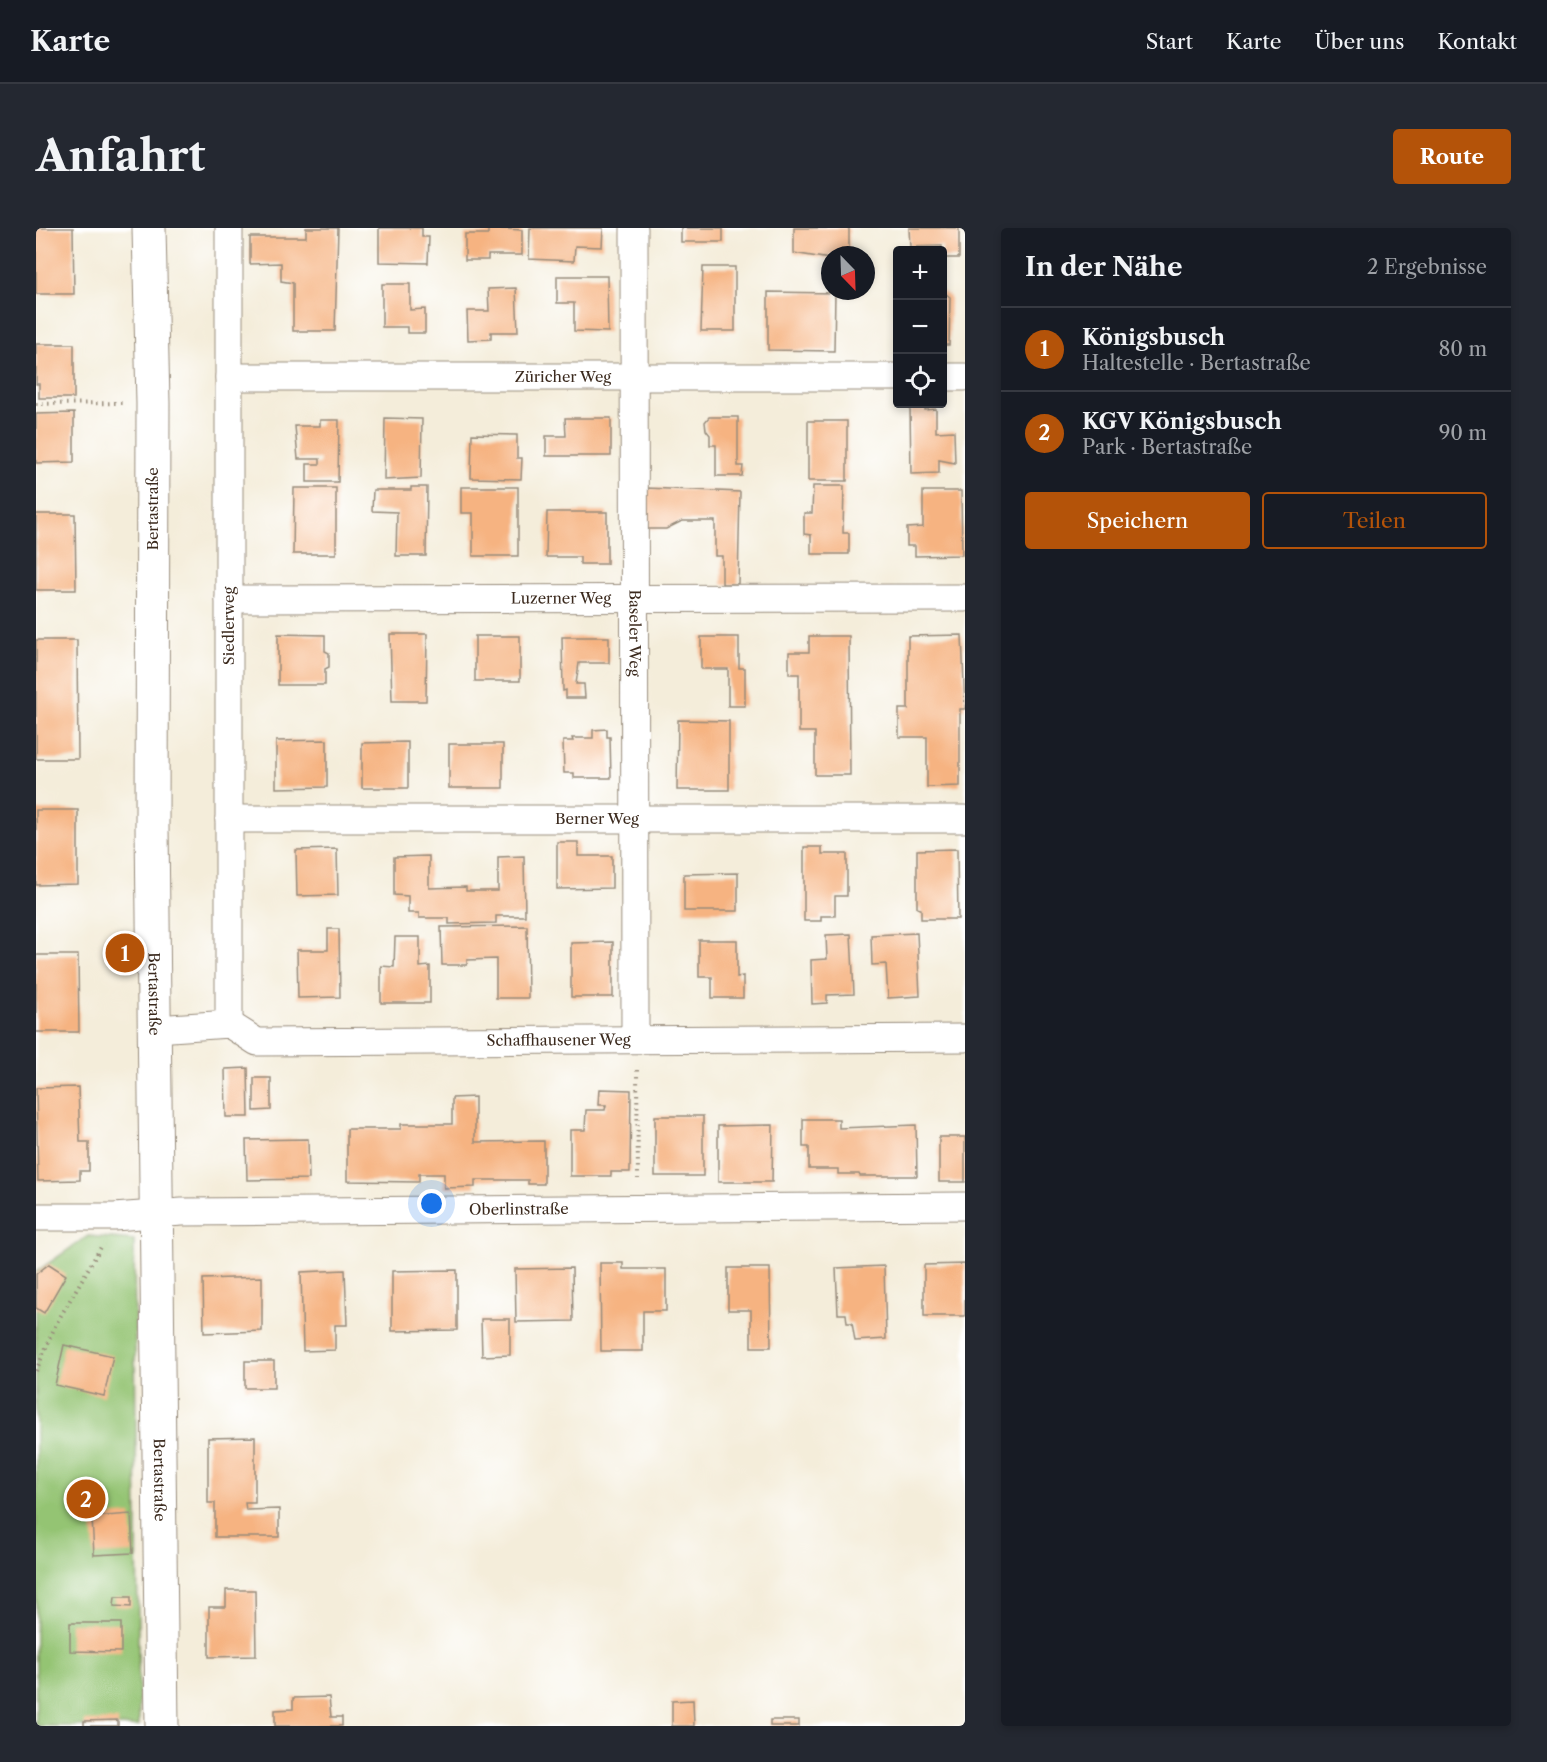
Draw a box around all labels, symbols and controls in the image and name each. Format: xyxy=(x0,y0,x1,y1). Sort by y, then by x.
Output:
text: Karte xyxy=(30,24,110,58)
text: Start xyxy=(1146,29,1193,54)
text: Karte xyxy=(1226,29,1282,54)
text: Über uns xyxy=(1315,29,1404,54)
text: Kontakt xyxy=(1437,29,1517,54)
button: Route xyxy=(1393,129,1511,184)
text: Anfahrt xyxy=(36,130,205,182)
north arrow xyxy=(821,246,875,300)
map controls xyxy=(893,246,947,408)
button: + xyxy=(893,246,947,300)
text: In der Nähe xyxy=(1025,251,1182,283)
text: 2 Ergebnisse xyxy=(1367,255,1487,279)
button: − xyxy=(893,300,947,354)
text: Königsbusch xyxy=(1082,324,1225,351)
text: 1 xyxy=(1040,337,1049,361)
text: 80 m xyxy=(1439,337,1487,361)
text: Haltestelle · Bertastraße xyxy=(1082,351,1311,375)
button: locate xyxy=(893,354,947,408)
street label: Züricher Weg xyxy=(515,367,611,386)
text: KGV Königsbusch xyxy=(1082,408,1282,435)
text: 2 xyxy=(1039,421,1050,445)
text: 90 m xyxy=(1439,421,1487,445)
text: Park · Bertastraße xyxy=(1082,435,1252,459)
street label: Bertastraße xyxy=(143,467,162,551)
button: Speichern xyxy=(1025,492,1250,549)
button: Teilen xyxy=(1262,492,1487,549)
street label: Siedlerweg xyxy=(219,587,238,665)
street label: Luzerner Weg xyxy=(511,588,611,608)
street label: Baseler Weg xyxy=(625,589,645,677)
street label: Berner Weg xyxy=(555,809,639,828)
pin: 1 xyxy=(106,930,145,976)
street label: Bertastraße xyxy=(144,952,164,1036)
street label: Schaffhausener Weg xyxy=(486,1030,631,1050)
your location xyxy=(417,1189,446,1218)
street label: Oberlinstraße xyxy=(469,1199,569,1219)
street label: Bertastraße xyxy=(150,1438,170,1522)
pin: 2 xyxy=(67,1476,106,1522)

